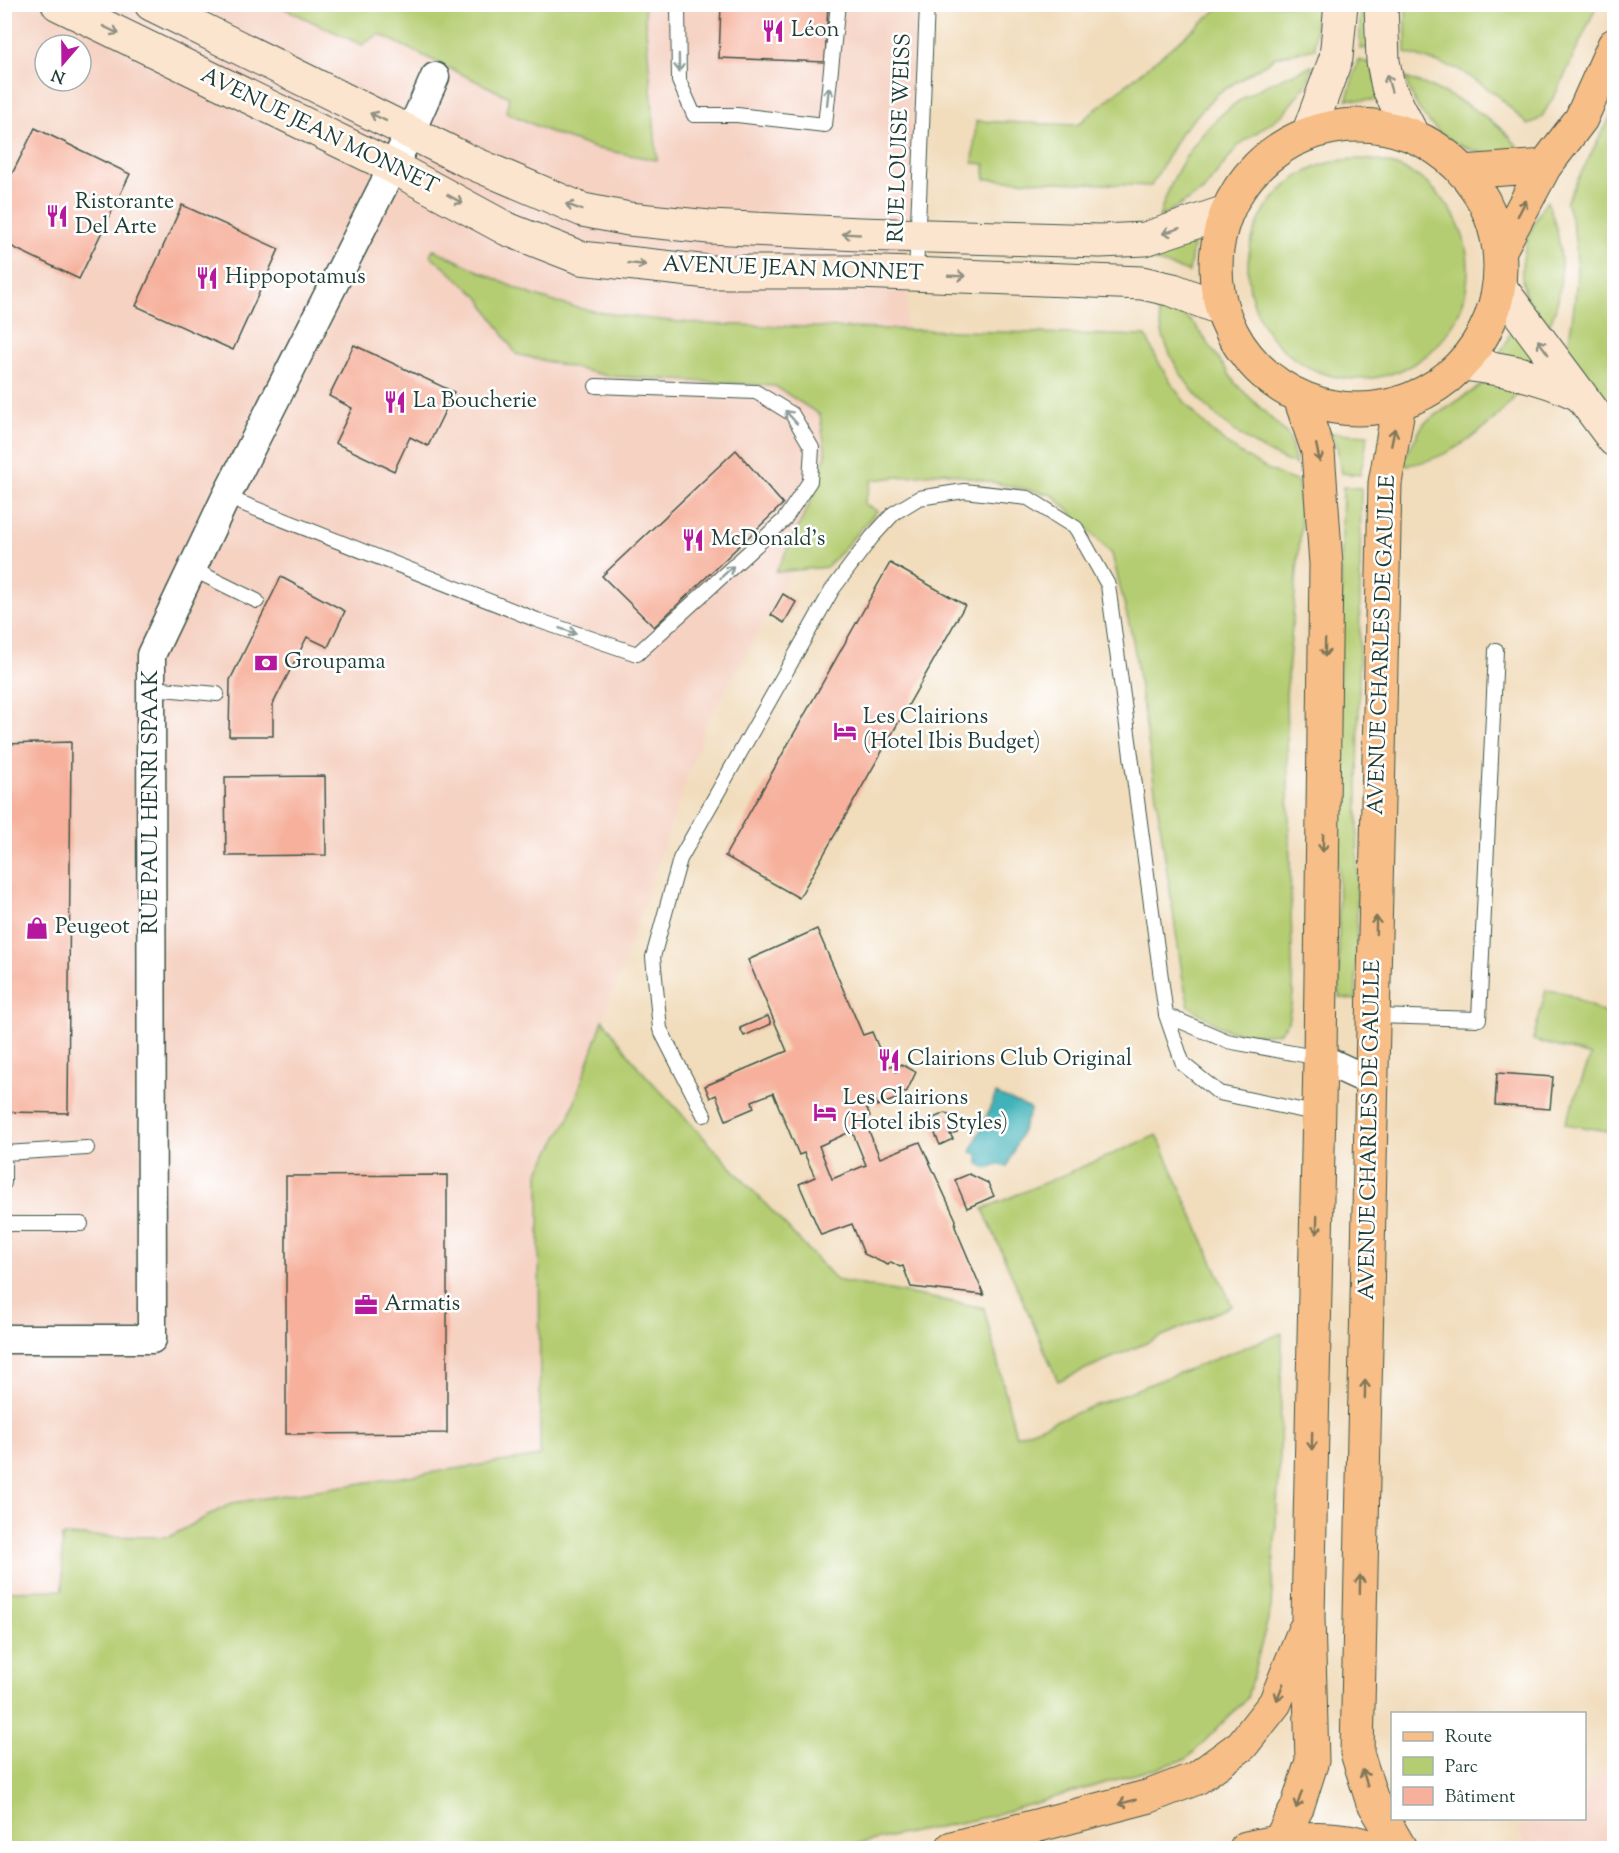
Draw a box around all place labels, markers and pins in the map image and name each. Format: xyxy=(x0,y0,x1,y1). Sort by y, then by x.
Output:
place label: Léon xyxy=(791,15,840,47)
restaurant icon: Léon xyxy=(760,18,786,44)
place label: Ristorante Del Arte xyxy=(75,187,174,244)
restaurant icon: Ristorante Del Arte xyxy=(44,203,70,229)
place label: Hippopotamus xyxy=(225,262,366,294)
restaurant icon: Hippopotamus xyxy=(194,265,220,291)
place label: La Boucherie xyxy=(413,386,537,418)
restaurant icon: La Boucherie xyxy=(382,389,408,415)
place label: McDonald's xyxy=(711,524,825,556)
restaurant icon: McDonald's xyxy=(680,527,706,553)
place label: Groupama xyxy=(284,647,386,679)
bank icon: Groupama xyxy=(253,650,279,676)
place label: Les Clairions (Hotel Ibis Budget) xyxy=(863,702,1040,759)
hotel icon: Les Clairions (Hotel Ibis Budget) xyxy=(832,718,858,744)
place label: Peugeot xyxy=(55,912,130,944)
shop icon: Peugeot xyxy=(24,915,50,941)
place label: Clairions Club Original xyxy=(907,1044,1132,1076)
restaurant icon: Clairions Club Original xyxy=(876,1047,902,1073)
place label: Les Clairions (Hotel ibis Styles) xyxy=(843,1083,1008,1140)
hotel icon: Les Clairions (Hotel ibis Styles) xyxy=(812,1099,838,1125)
place label: Armatis xyxy=(384,1289,460,1321)
office icon: Armatis xyxy=(353,1292,379,1318)

